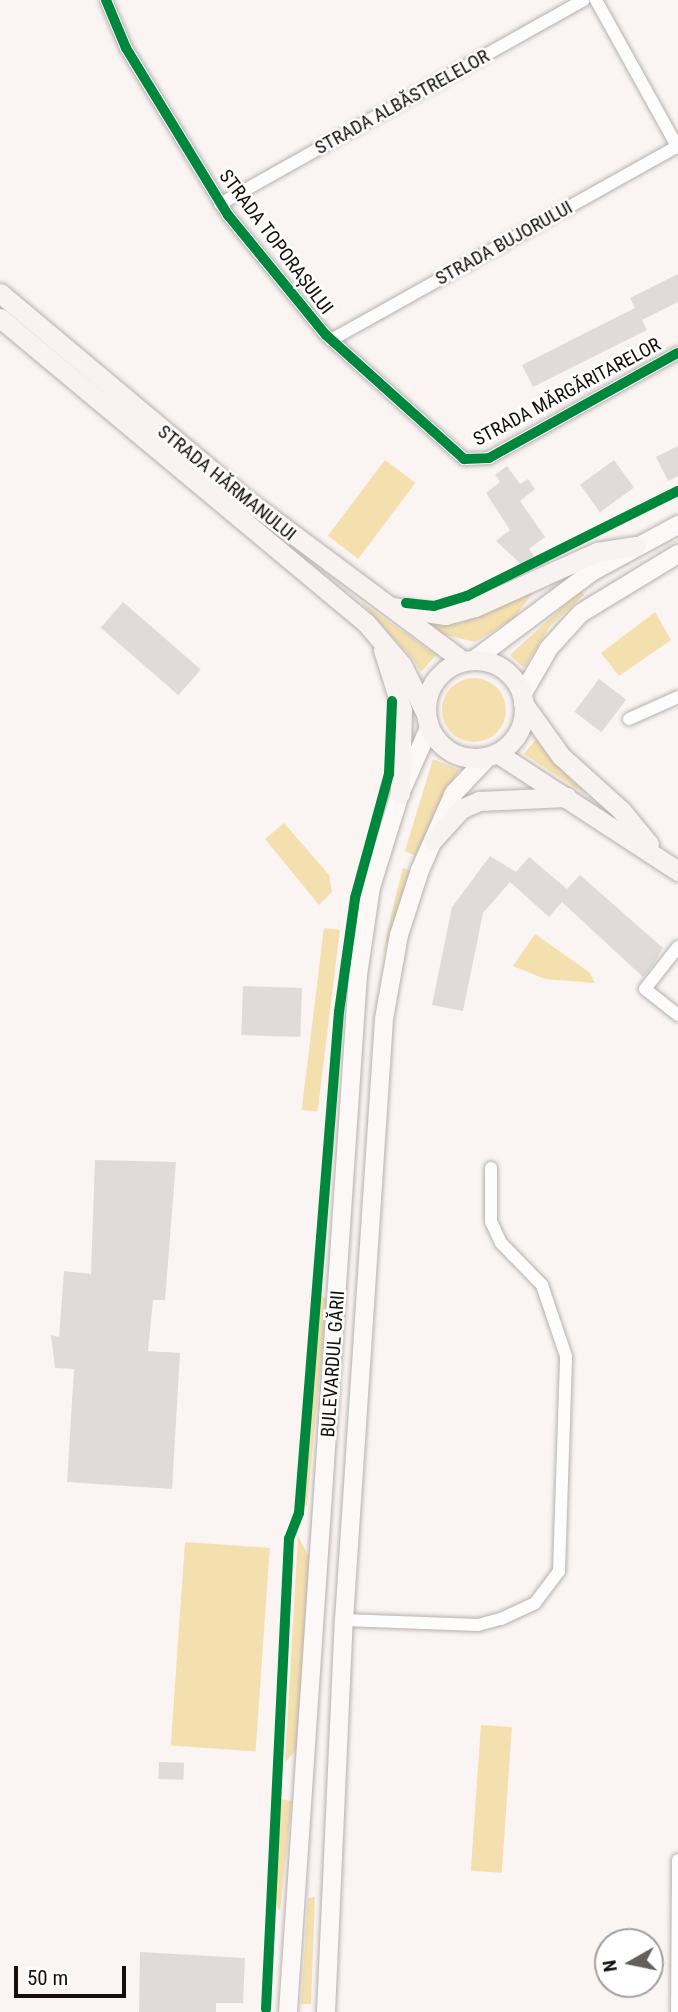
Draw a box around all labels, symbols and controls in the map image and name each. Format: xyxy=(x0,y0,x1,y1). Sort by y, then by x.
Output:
street label: STRADA ALBĂSTRELELOR xyxy=(311,45,493,159)
street label: STRADA TOPORAȘULUI xyxy=(214,165,338,319)
street label: STRADA BUJORULUI xyxy=(432,196,576,290)
street label: STRADA MĂRGĂRITARELOR xyxy=(470,333,664,451)
street label: STRADA HĂRMANULUI xyxy=(153,420,301,546)
street label: BULEVARDUL GĂRII xyxy=(316,1290,350,1438)
north arrow xyxy=(594,1928,664,1998)
scale bar xyxy=(18,1952,130,1996)
text: N xyxy=(597,1959,622,1974)
text: 50 m xyxy=(27,1966,68,1990)

